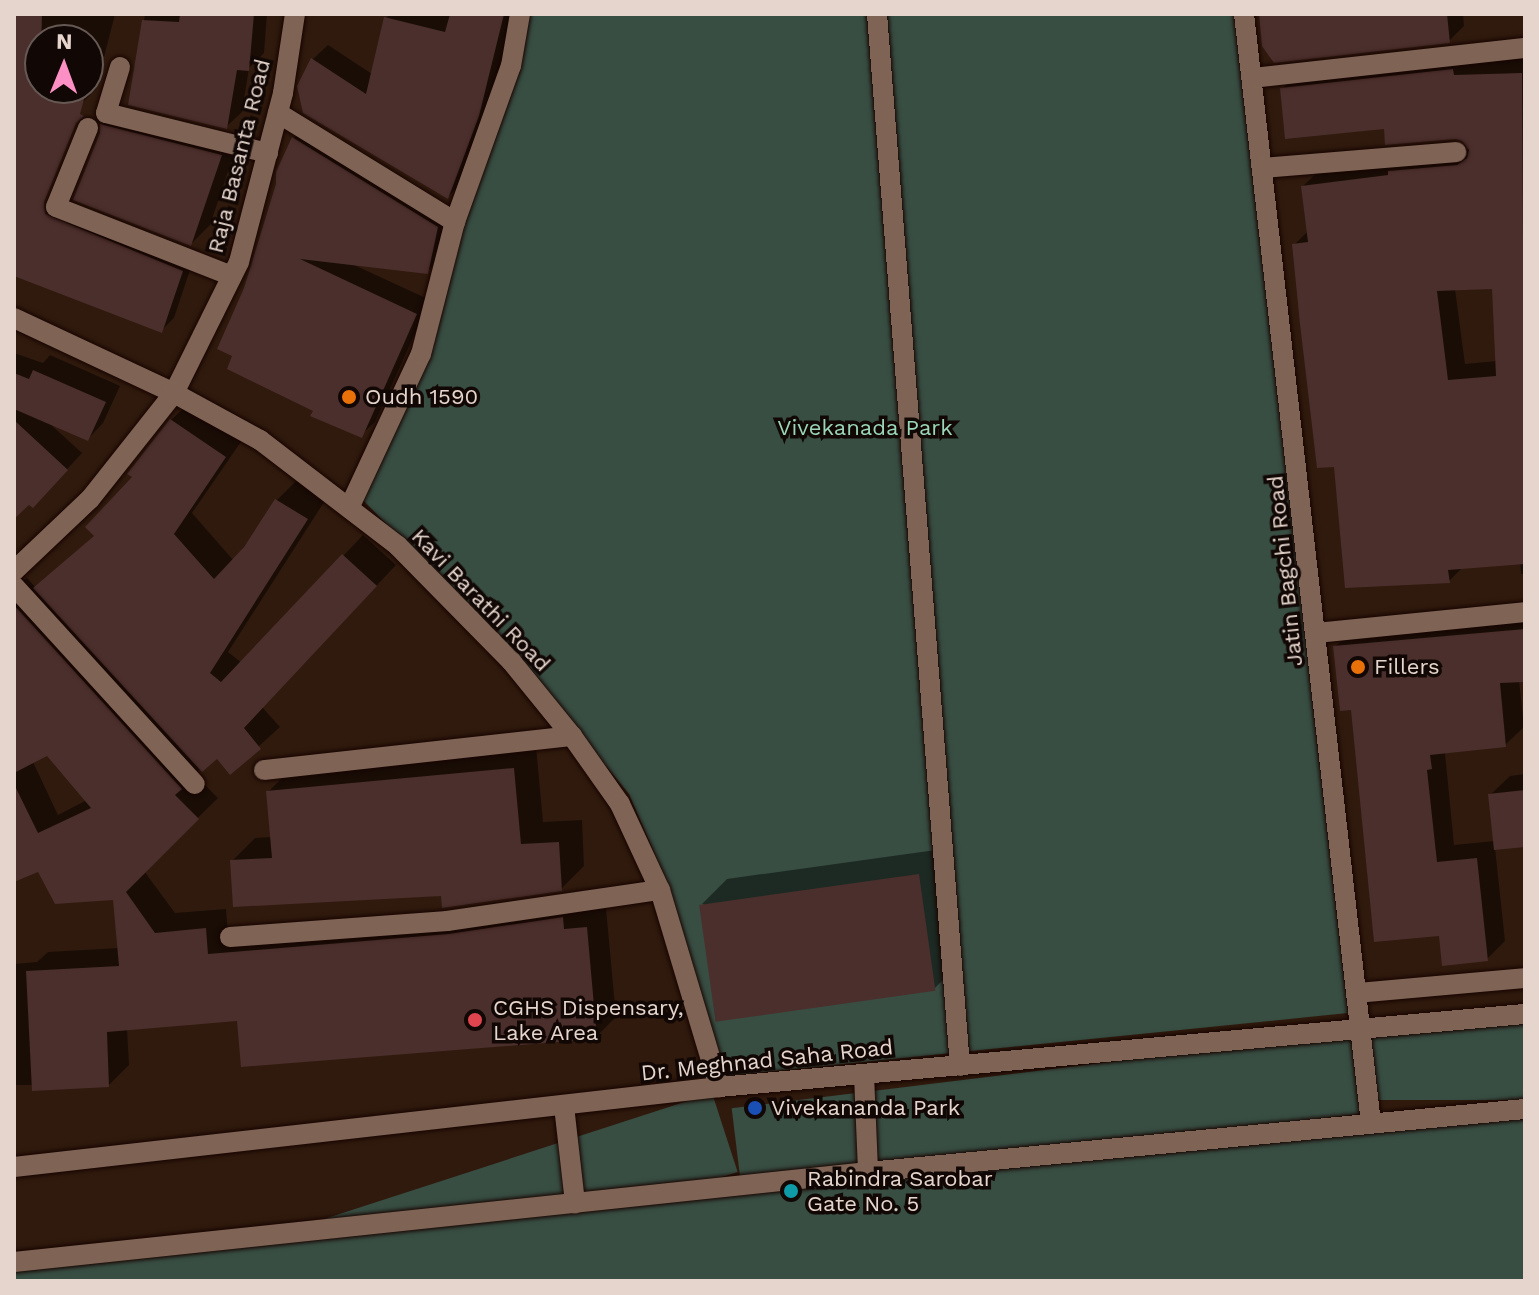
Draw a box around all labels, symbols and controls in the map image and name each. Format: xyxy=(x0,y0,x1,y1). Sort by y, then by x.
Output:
north arrow xyxy=(24,24,104,104)
text: N xyxy=(56,29,73,54)
street label: Raja Basanta Road xyxy=(202,56,276,256)
place label: Oudh 1590 xyxy=(365,384,479,410)
marker: Oudh 1590 xyxy=(340,388,358,406)
park label: Vivekanada Park xyxy=(777,415,953,441)
street label: Jatin Bagchi Road xyxy=(1262,474,1308,668)
street label: Kavi Barathi Road xyxy=(406,523,556,677)
place label: Fillers xyxy=(1374,654,1440,680)
marker: Fillers xyxy=(1349,658,1367,676)
place label: CGHS Dispensary, Lake Area xyxy=(493,994,684,1046)
marker: CGHS Dispensary, Lake Area xyxy=(464,1009,486,1031)
street label: Dr. Meghnad Saha Road xyxy=(639,1034,895,1086)
place label: Vivekananda Park xyxy=(771,1095,961,1121)
marker: Vivekananda Park xyxy=(746,1099,764,1117)
place label: Rabindra Sarobar Gate No. 5 xyxy=(807,1165,993,1216)
marker: Rabindra Sarobar Gate No. 5 xyxy=(782,1182,800,1200)

